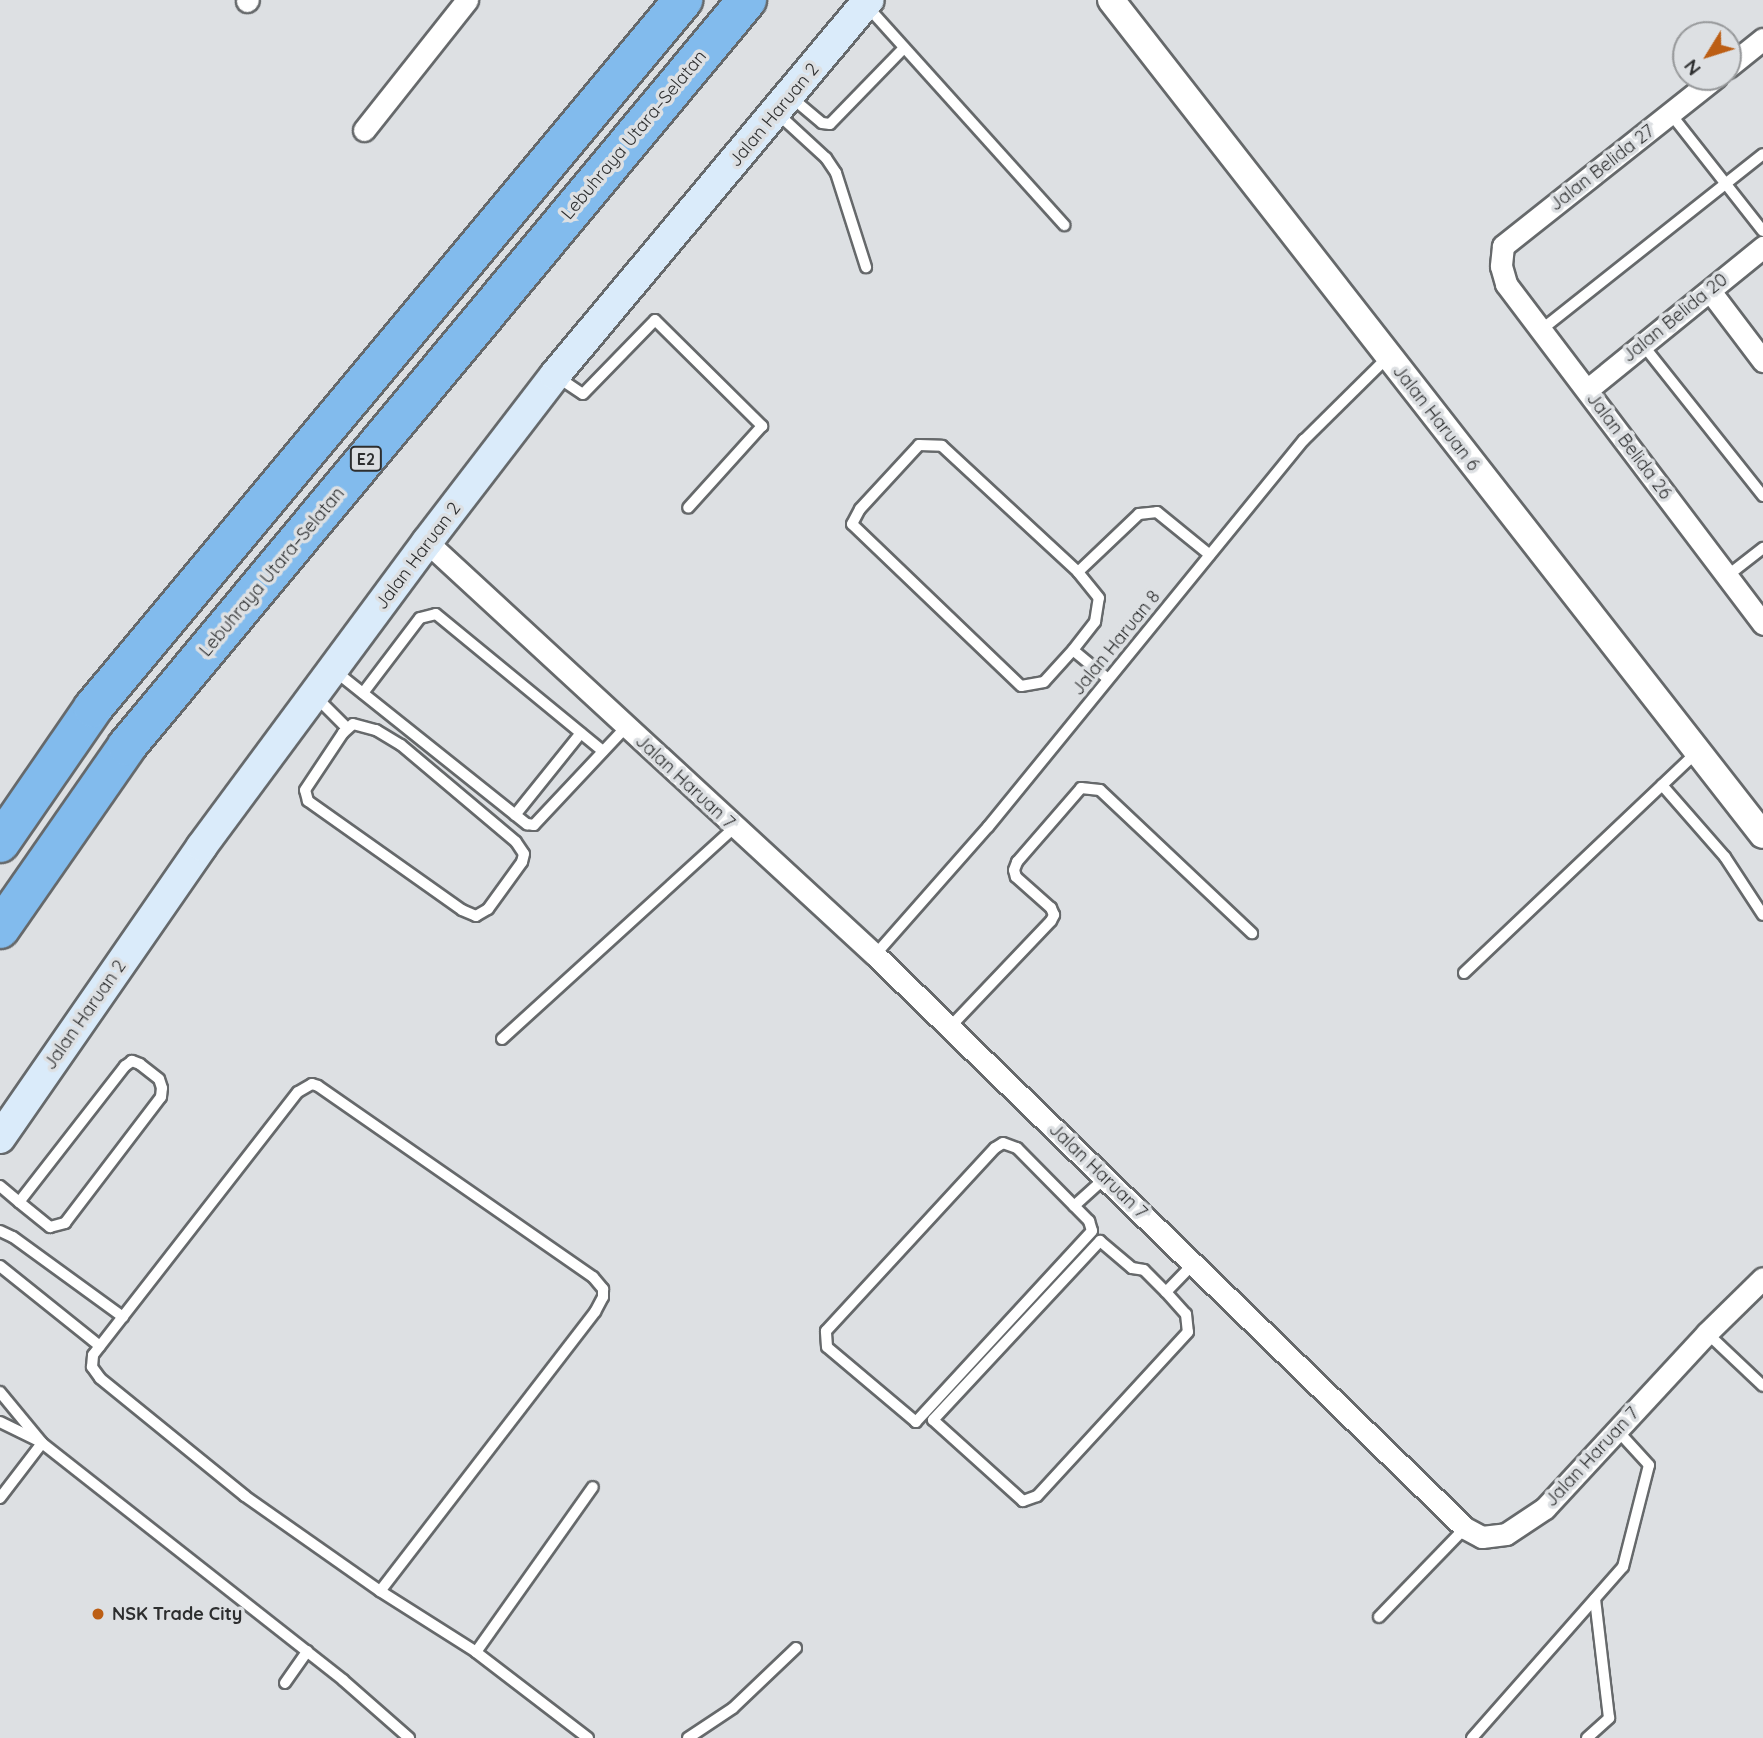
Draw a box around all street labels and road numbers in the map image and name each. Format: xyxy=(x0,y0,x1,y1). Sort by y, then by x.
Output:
street label: Lebuhraya Utara–Selatan xyxy=(557,46,711,224)
street label: Jalan Haruan 2 xyxy=(724,59,824,171)
street label: Jalan Belida 27 xyxy=(1545,120,1659,216)
street label: Jalan Belida 20 xyxy=(1618,269,1732,367)
street label: Jalan Haruan 6 xyxy=(1388,361,1484,475)
street label: Jalan Belida 26 xyxy=(1582,388,1676,504)
road number: E2 xyxy=(348,446,384,472)
street label: Lebuhraya Utara–Selatan xyxy=(195,483,349,661)
street label: Jalan Haruan 2 xyxy=(371,498,465,614)
street label: Jalan Haruan 8 xyxy=(1067,586,1165,700)
street label: Jalan Haruan 7 xyxy=(631,730,739,834)
street label: Jalan Haruan 2 xyxy=(39,956,131,1074)
street label: Jalan Haruan 7 xyxy=(1044,1119,1152,1223)
street label: Jalan Haruan 7 xyxy=(1540,1403,1644,1511)

